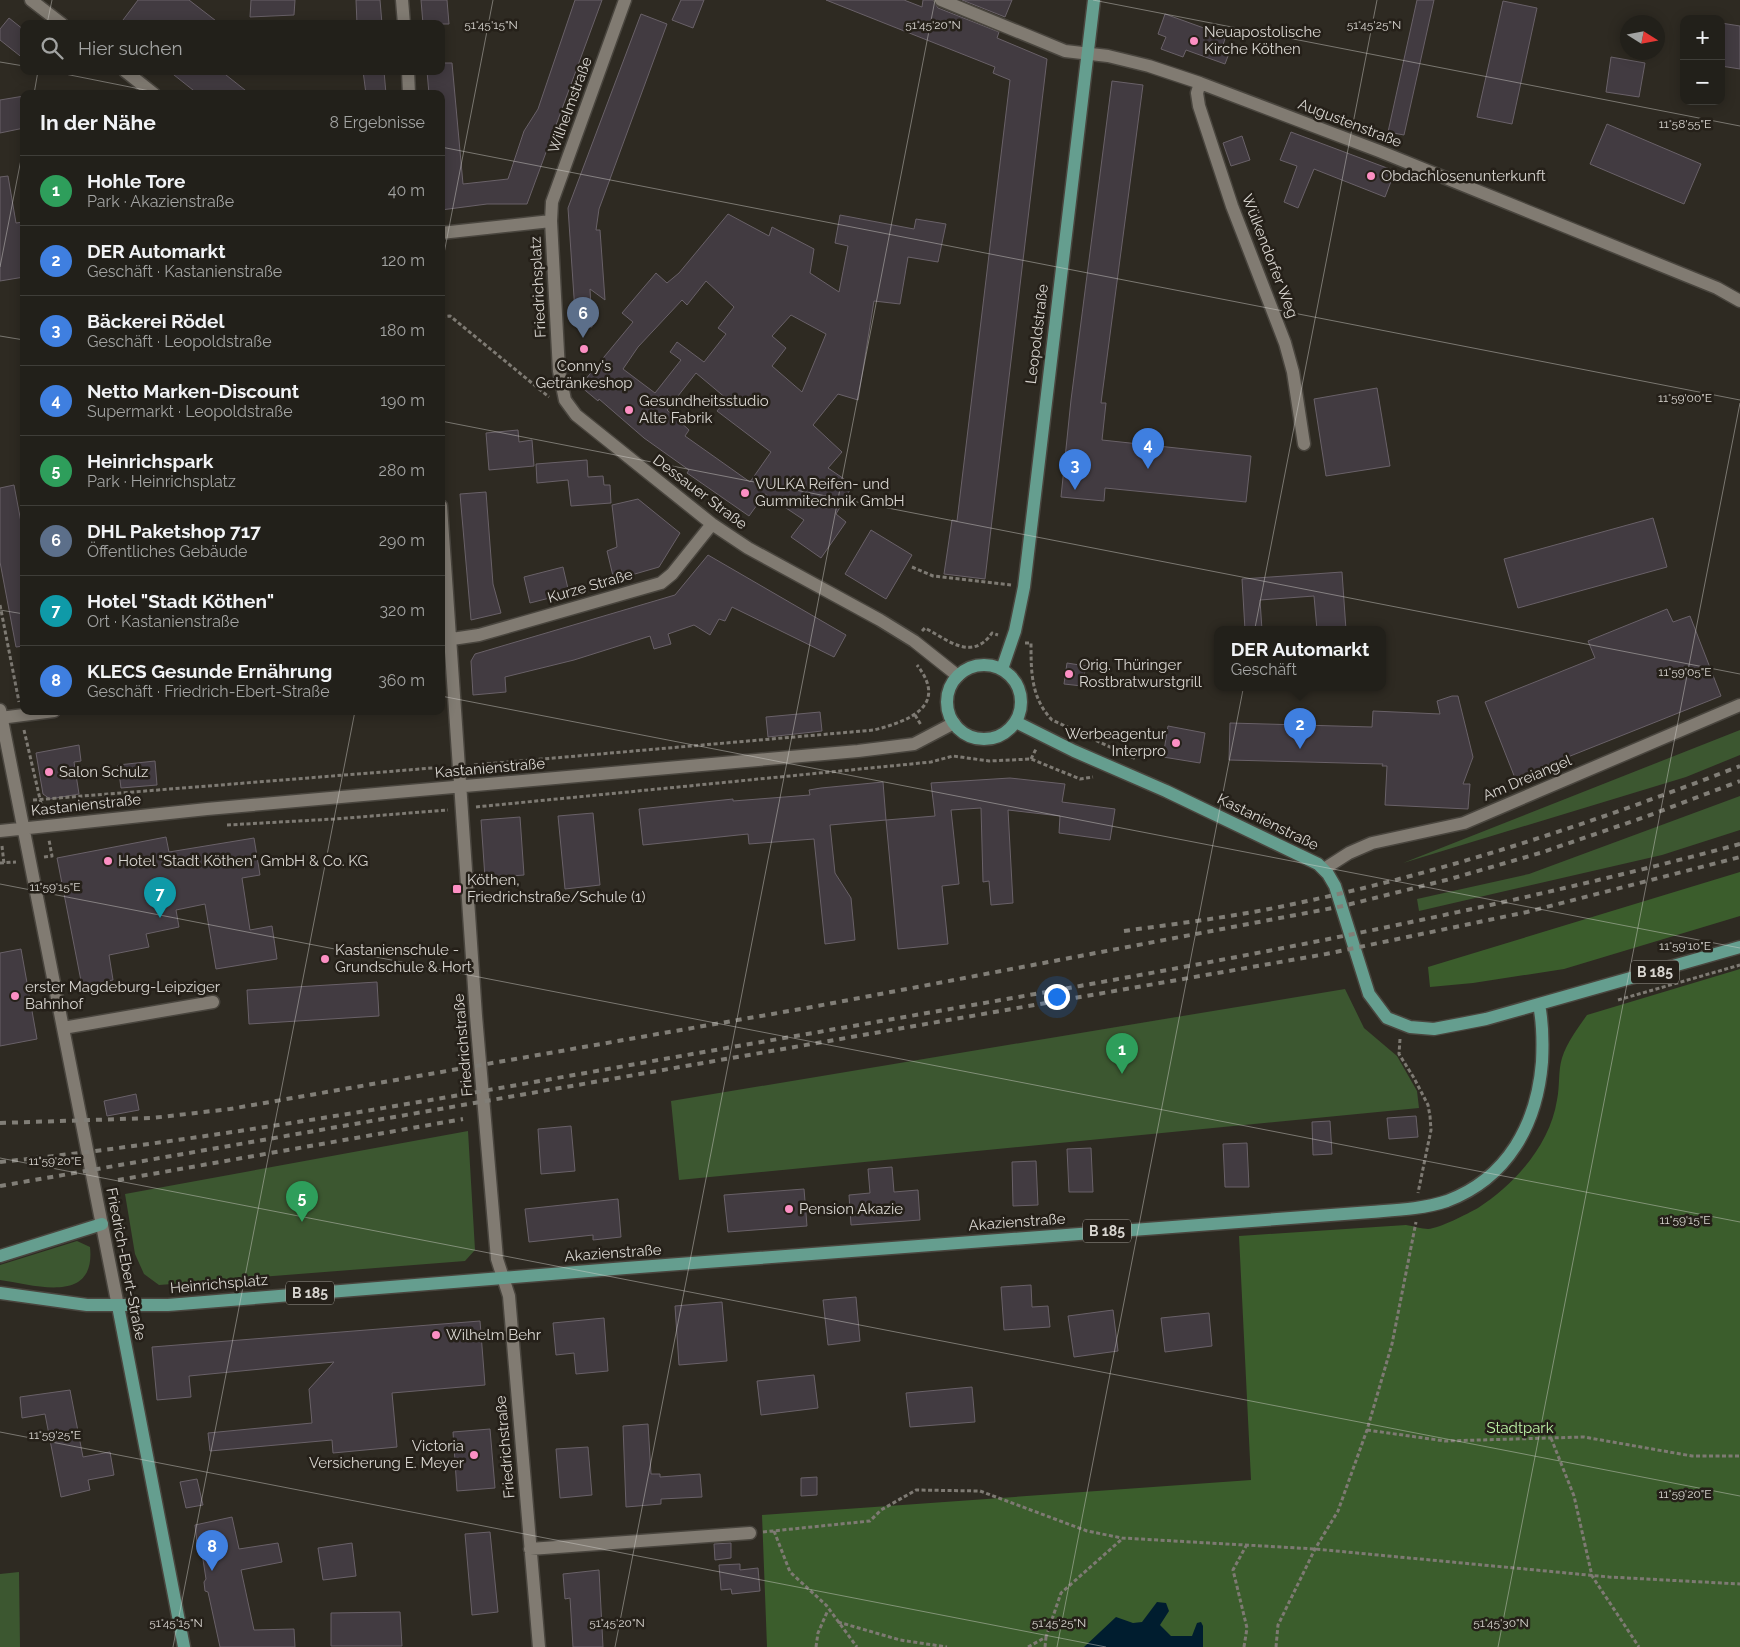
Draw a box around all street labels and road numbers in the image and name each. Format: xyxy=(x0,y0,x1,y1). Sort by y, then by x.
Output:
street label: Wilhelmstraße xyxy=(544,54,596,156)
street label: Augustenstraße xyxy=(1296,95,1405,151)
street label: Wülkendorfer Weg xyxy=(1238,192,1302,320)
street label: Friedrichsplatz xyxy=(526,236,550,338)
street label: Leopoldstraße xyxy=(1022,283,1052,385)
street label: Dessauer Straße xyxy=(649,451,751,533)
street label: Kurze Straße xyxy=(545,565,635,607)
street label: Am Dreiangel xyxy=(1480,751,1575,805)
street label: Kastanienstraße xyxy=(434,754,546,782)
street label: Kastanienstraße xyxy=(30,790,142,820)
street label: Kastanienstraße xyxy=(1214,790,1322,854)
road number: B 185 xyxy=(1631,960,1679,984)
street label: Friedrichstraße xyxy=(450,993,476,1097)
street label: Friedrich-Ebert-Straße xyxy=(102,1186,150,1342)
street label: Akazienstraße xyxy=(968,1210,1066,1234)
road number: B 185 xyxy=(1083,1220,1131,1242)
street label: Akazienstraße xyxy=(564,1241,662,1265)
street label: Heinrichsplatz xyxy=(169,1271,269,1297)
road number: B 185 xyxy=(286,1282,334,1305)
street label: Friedrichstraße xyxy=(492,1395,518,1499)

